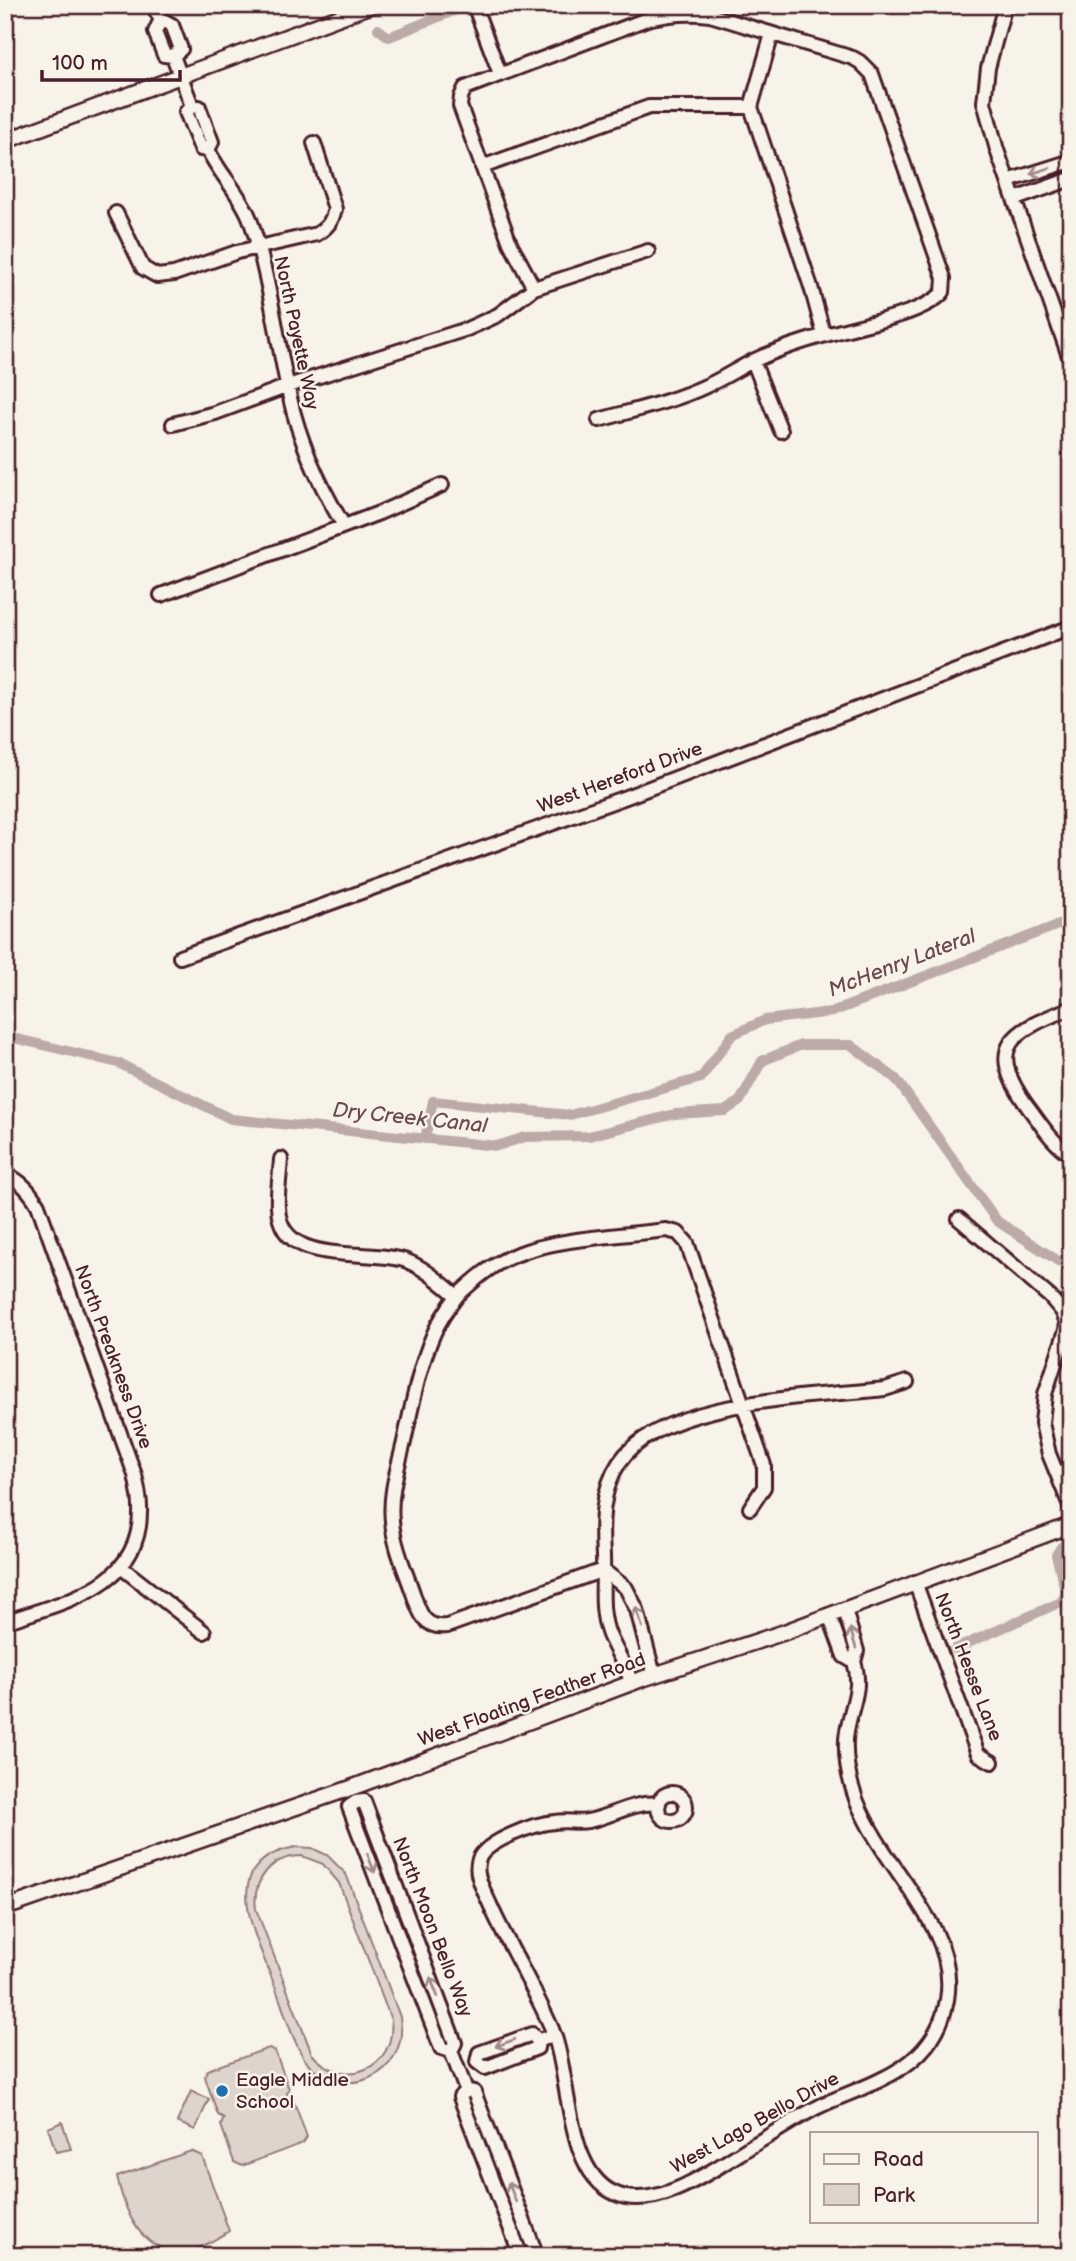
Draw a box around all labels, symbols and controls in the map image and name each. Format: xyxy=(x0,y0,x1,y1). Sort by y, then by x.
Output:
scale bar xyxy=(42,38,180,82)
text: 100 m xyxy=(52,51,108,76)
one-way arrow xyxy=(1029,166,1051,178)
street label: North Payette Way xyxy=(268,254,324,412)
street label: West Hereford Drive xyxy=(534,737,706,819)
water label: McHenry Lateral xyxy=(825,923,980,1003)
water label: Dry Creek Canal xyxy=(331,1097,490,1139)
street label: North Preakness Drive xyxy=(69,1262,157,1452)
street label: North Hesse Lane xyxy=(929,1590,1007,1744)
one-way arrow xyxy=(632,1606,645,1628)
one-way arrow xyxy=(846,1628,859,1650)
street label: West Floating Feather Road xyxy=(415,1648,649,1752)
street label: North Moon Bello Way xyxy=(387,1834,477,2021)
one-way arrow xyxy=(365,1851,378,1873)
one-way arrow xyxy=(427,1977,440,1999)
one-way arrow xyxy=(495,2038,517,2051)
street label: West Lago Bello Drive xyxy=(667,2067,843,2179)
place label: Eagle Middle School xyxy=(236,2069,349,2114)
marker: Eagle Middle School xyxy=(214,2083,230,2099)
legend xyxy=(810,2132,1038,2222)
text: Road xyxy=(873,2147,924,2172)
one-way arrow xyxy=(505,2181,518,2203)
text: Park xyxy=(873,2183,916,2208)

